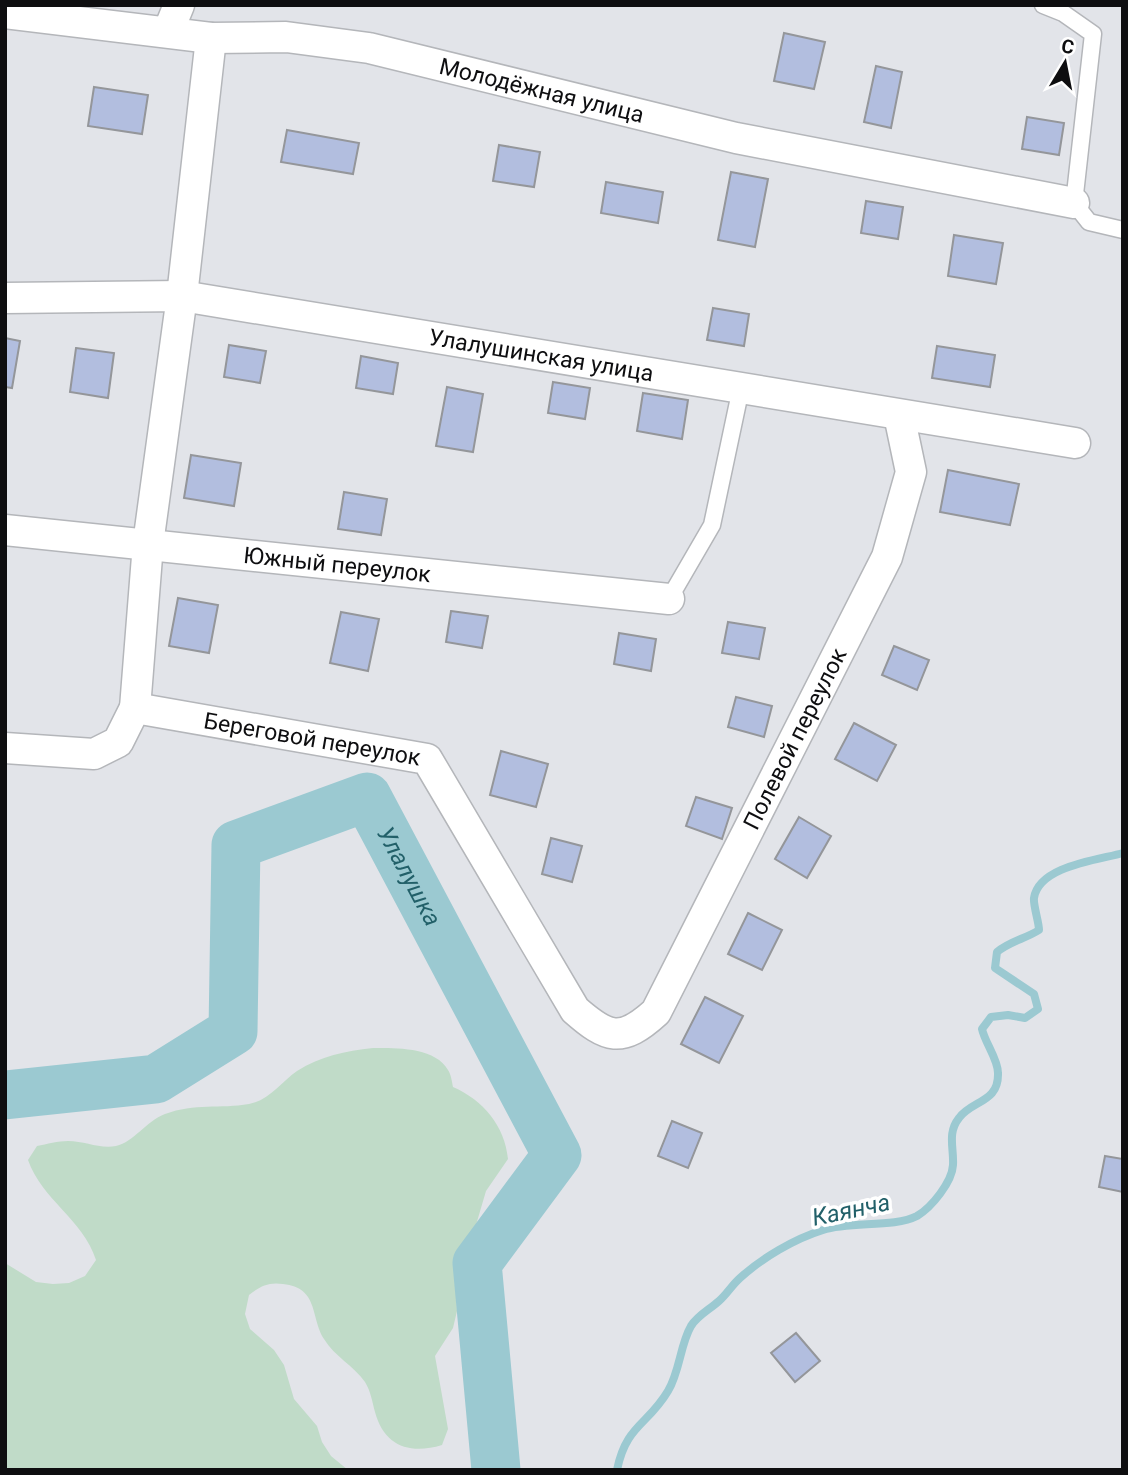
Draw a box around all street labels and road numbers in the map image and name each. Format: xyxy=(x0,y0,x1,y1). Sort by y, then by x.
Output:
street label: Молодёжная улица xyxy=(437,53,647,129)
street label: Улалушинская улица xyxy=(427,324,655,387)
street label: Южный переулок xyxy=(242,542,433,588)
street label: Полевой переулок xyxy=(738,643,853,834)
street label: Береговой переулок xyxy=(202,707,423,772)

